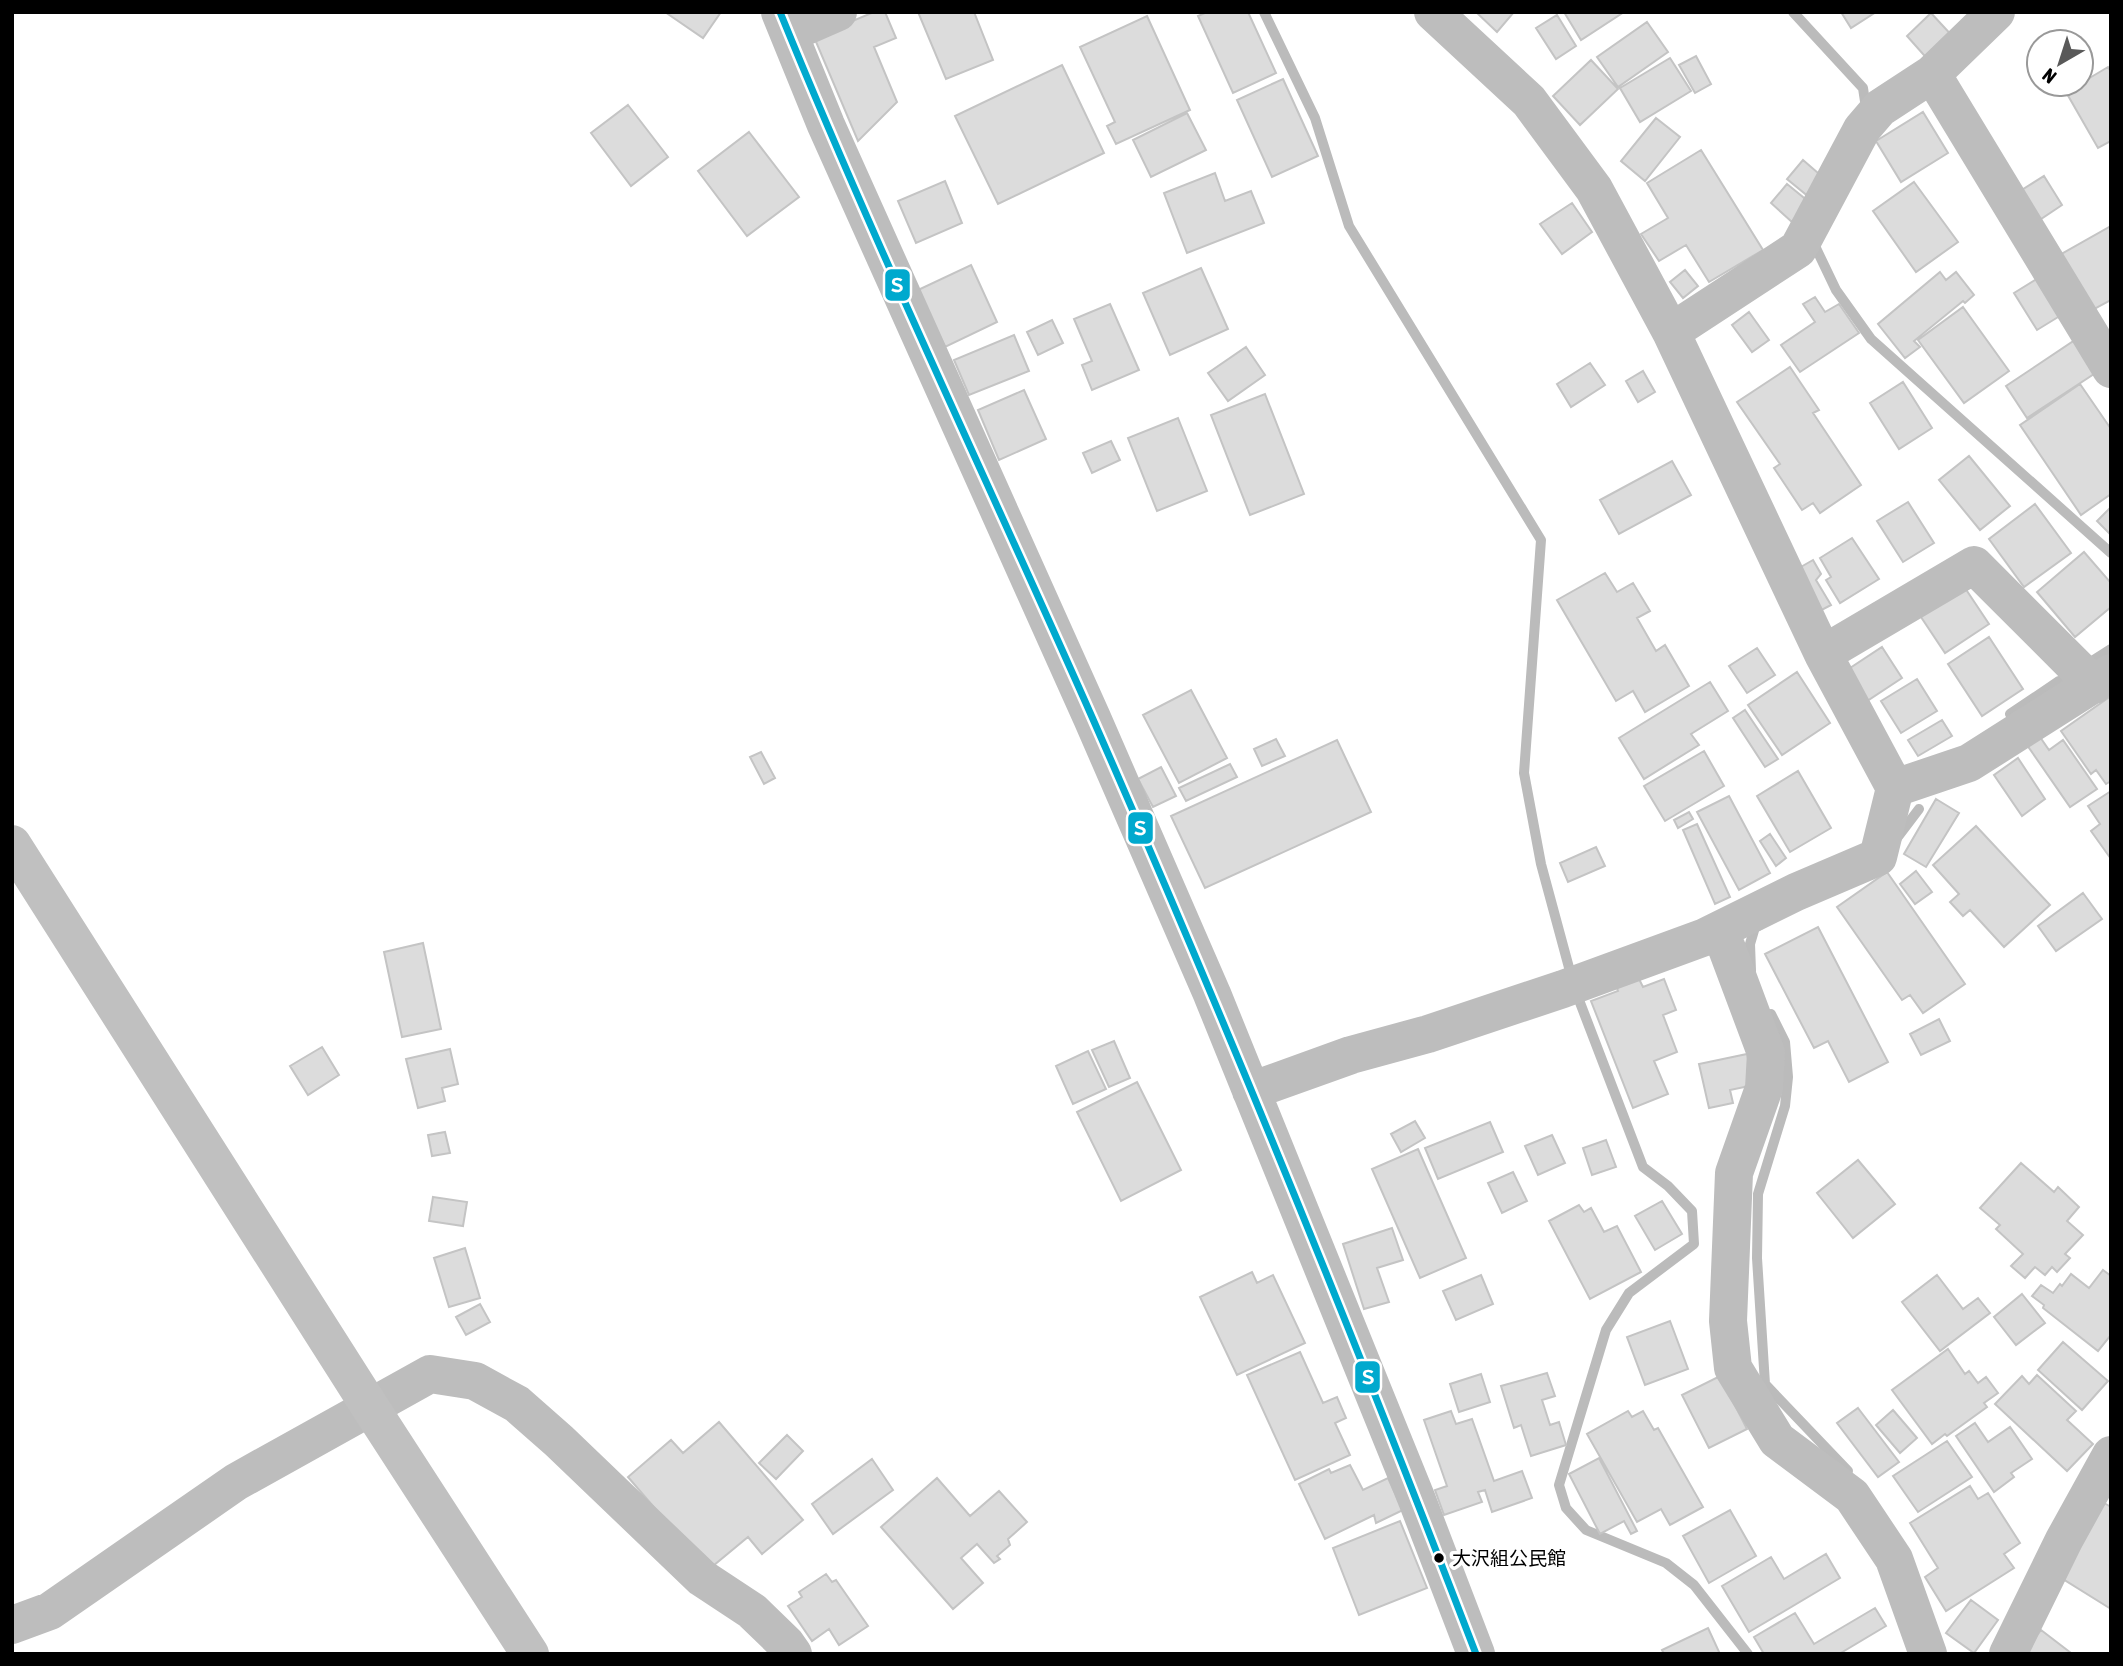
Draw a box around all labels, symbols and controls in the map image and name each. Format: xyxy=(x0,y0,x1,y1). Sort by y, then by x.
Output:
north arrow xyxy=(2025,28,2095,98)
text: N xyxy=(2038,64,2061,88)
line badge: Ｓ xyxy=(884,268,911,302)
text: Ｓ xyxy=(887,274,907,296)
line badge: Ｓ xyxy=(1127,811,1154,845)
text: Ｓ xyxy=(1130,817,1150,839)
line badge: Ｓ xyxy=(1354,1360,1381,1394)
text: Ｓ xyxy=(1358,1366,1378,1388)
place label: 大沢組公民館 xyxy=(1452,1547,1566,1569)
marker: 大沢組公民館 xyxy=(1432,1551,1446,1565)

